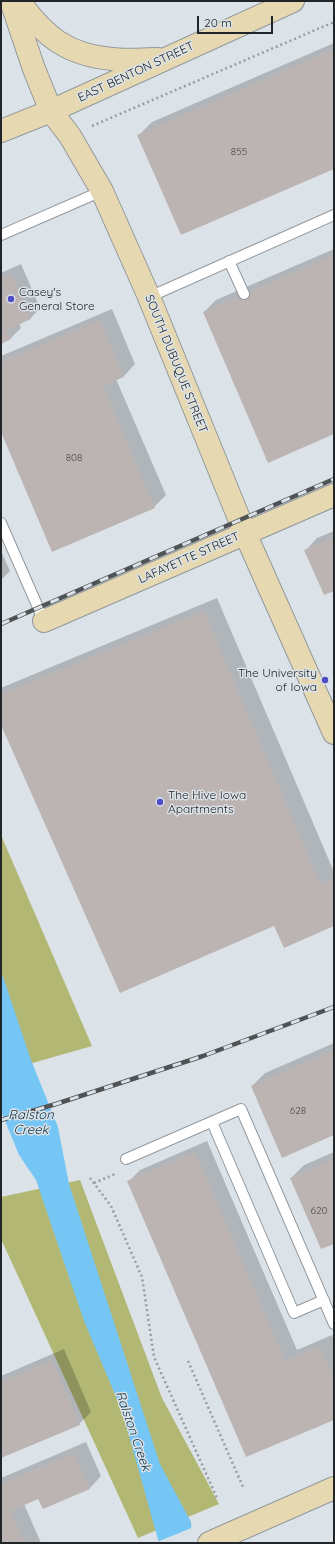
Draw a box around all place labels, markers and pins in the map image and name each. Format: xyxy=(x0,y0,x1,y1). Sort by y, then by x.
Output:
place label: Casey's General Store xyxy=(19,285,95,313)
marker: Casey's General Store xyxy=(6,294,16,304)
place label: The University of Iowa xyxy=(238,666,317,694)
marker: The University of Iowa xyxy=(320,675,330,685)
place label: The Hive Iowa Apartments xyxy=(168,788,246,816)
marker: The Hive Iowa Apartments xyxy=(155,797,165,807)

